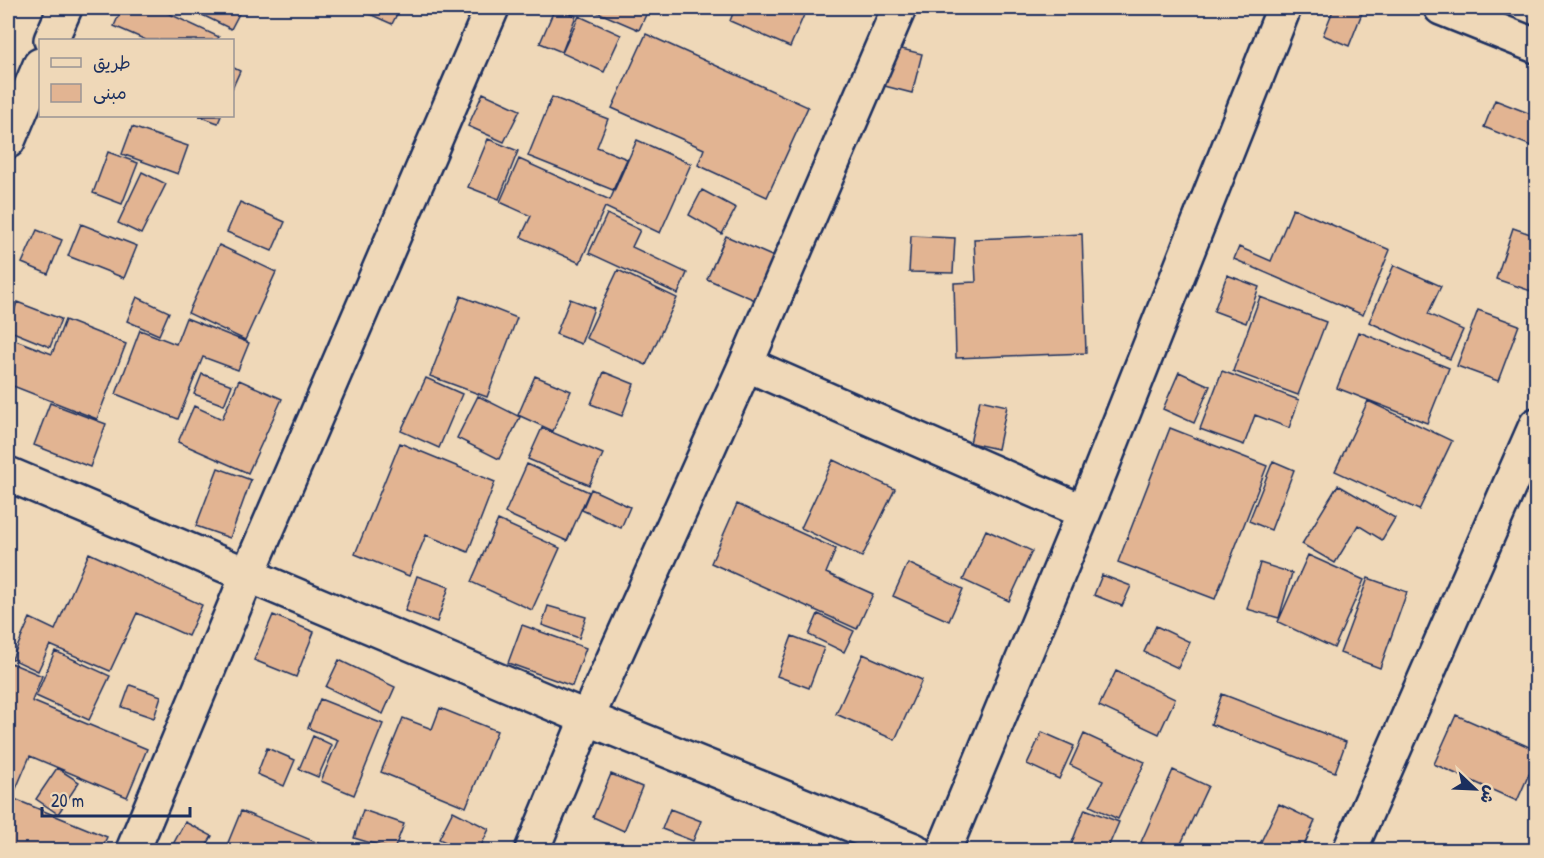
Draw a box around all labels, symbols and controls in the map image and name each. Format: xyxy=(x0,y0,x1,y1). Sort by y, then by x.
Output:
legend xyxy=(39,39,234,117)
text: طريق xyxy=(93,50,131,75)
text: مبنى xyxy=(93,80,127,105)
north arrow xyxy=(1445,759,1505,819)
scale bar xyxy=(42,780,190,818)
text: ش xyxy=(1475,782,1502,807)
text: 20 m xyxy=(51,788,84,813)

